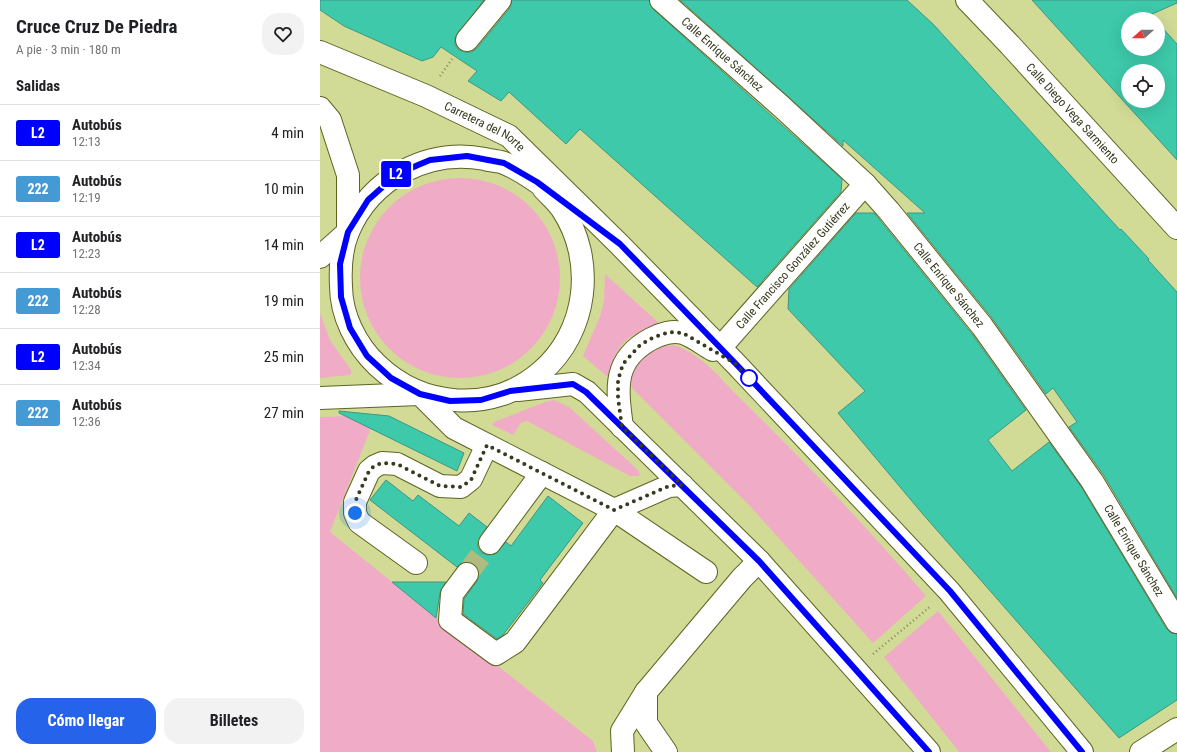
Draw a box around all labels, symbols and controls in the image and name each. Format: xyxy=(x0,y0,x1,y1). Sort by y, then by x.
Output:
north arrow xyxy=(1121,12,1165,56)
map controls xyxy=(1121,12,1165,108)
button: heart xyxy=(262,13,304,55)
street label: Calle Enrique Sánchez xyxy=(678,14,766,94)
text: Cruce Cruz De Piedra xyxy=(16,15,177,38)
text: A pie · 3 min · 180 m xyxy=(16,42,121,57)
street label: Calle Diego Vega Sarmiento xyxy=(1023,60,1122,167)
button: locate xyxy=(1121,64,1165,108)
text: Salidas xyxy=(16,77,60,95)
street label: Carretera del Norte xyxy=(442,99,528,155)
text: Autobús xyxy=(72,116,122,134)
text: 4 min xyxy=(271,124,304,142)
text: L2 xyxy=(31,125,45,141)
text: 12:13 xyxy=(72,134,101,149)
line badge: L2 xyxy=(378,161,414,187)
text: L2 xyxy=(389,166,403,182)
text: Autobús xyxy=(72,172,122,190)
text: 10 min xyxy=(264,180,304,198)
text: 222 xyxy=(27,181,49,197)
text: 12:19 xyxy=(72,190,101,205)
street label: Calle Francisco González Gutiérrez xyxy=(733,199,853,332)
text: Autobús xyxy=(72,228,122,246)
text: 14 min xyxy=(264,236,304,254)
text: L2 xyxy=(31,237,45,253)
street label: Calle Enrique Sánchez xyxy=(910,240,987,330)
text: 12:23 xyxy=(72,246,101,261)
text: Autobús xyxy=(72,284,122,302)
text: 19 min xyxy=(264,292,304,310)
text: 222 xyxy=(27,293,49,309)
text: 12:28 xyxy=(72,302,101,317)
text: Autobús xyxy=(72,340,122,358)
text: 25 min xyxy=(264,348,304,366)
text: L2 xyxy=(31,349,45,365)
text: 12:34 xyxy=(72,358,101,373)
unlabelled marker xyxy=(740,369,758,387)
text: Autobús xyxy=(72,396,122,414)
text: 27 min xyxy=(264,404,304,422)
text: 222 xyxy=(27,405,49,421)
text: 12:36 xyxy=(72,414,101,429)
street label: Calle Enrique Sánchez xyxy=(1101,502,1167,599)
your location xyxy=(345,503,365,523)
button: Cómo llegar xyxy=(16,698,156,744)
button: Billetes xyxy=(164,698,304,744)

